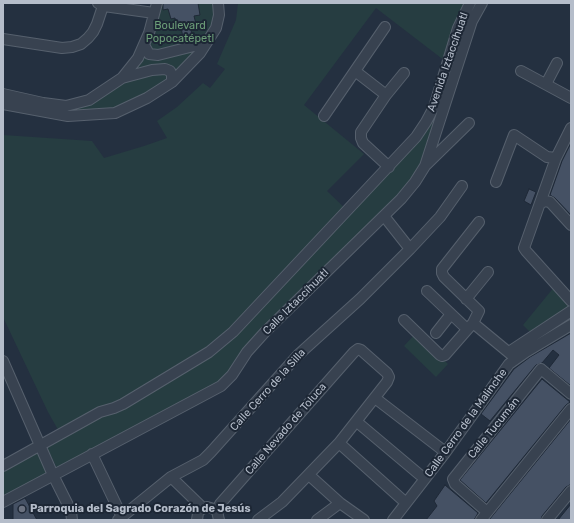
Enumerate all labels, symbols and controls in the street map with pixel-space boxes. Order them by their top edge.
street label: Avenida Iztaccíhuatl [425,11,471,113]
park label: Boulevard Popocatépetl [146,19,214,45]
street label: Calle Iztaccíhuatl [260,266,332,338]
street label: Calle Cerro de la Silla [228,346,308,434]
street label: Calle Cerro de la Malinche [422,366,510,480]
street label: Calle Nevado de Toluca [243,380,329,478]
street label: Calle Tucumán [465,395,523,461]
place label: Parroquia del Sagrado Corazón de Jesús [30,502,250,516]
marker: Parroquia del Sagrado Corazón de Jesús [17,504,27,514]

